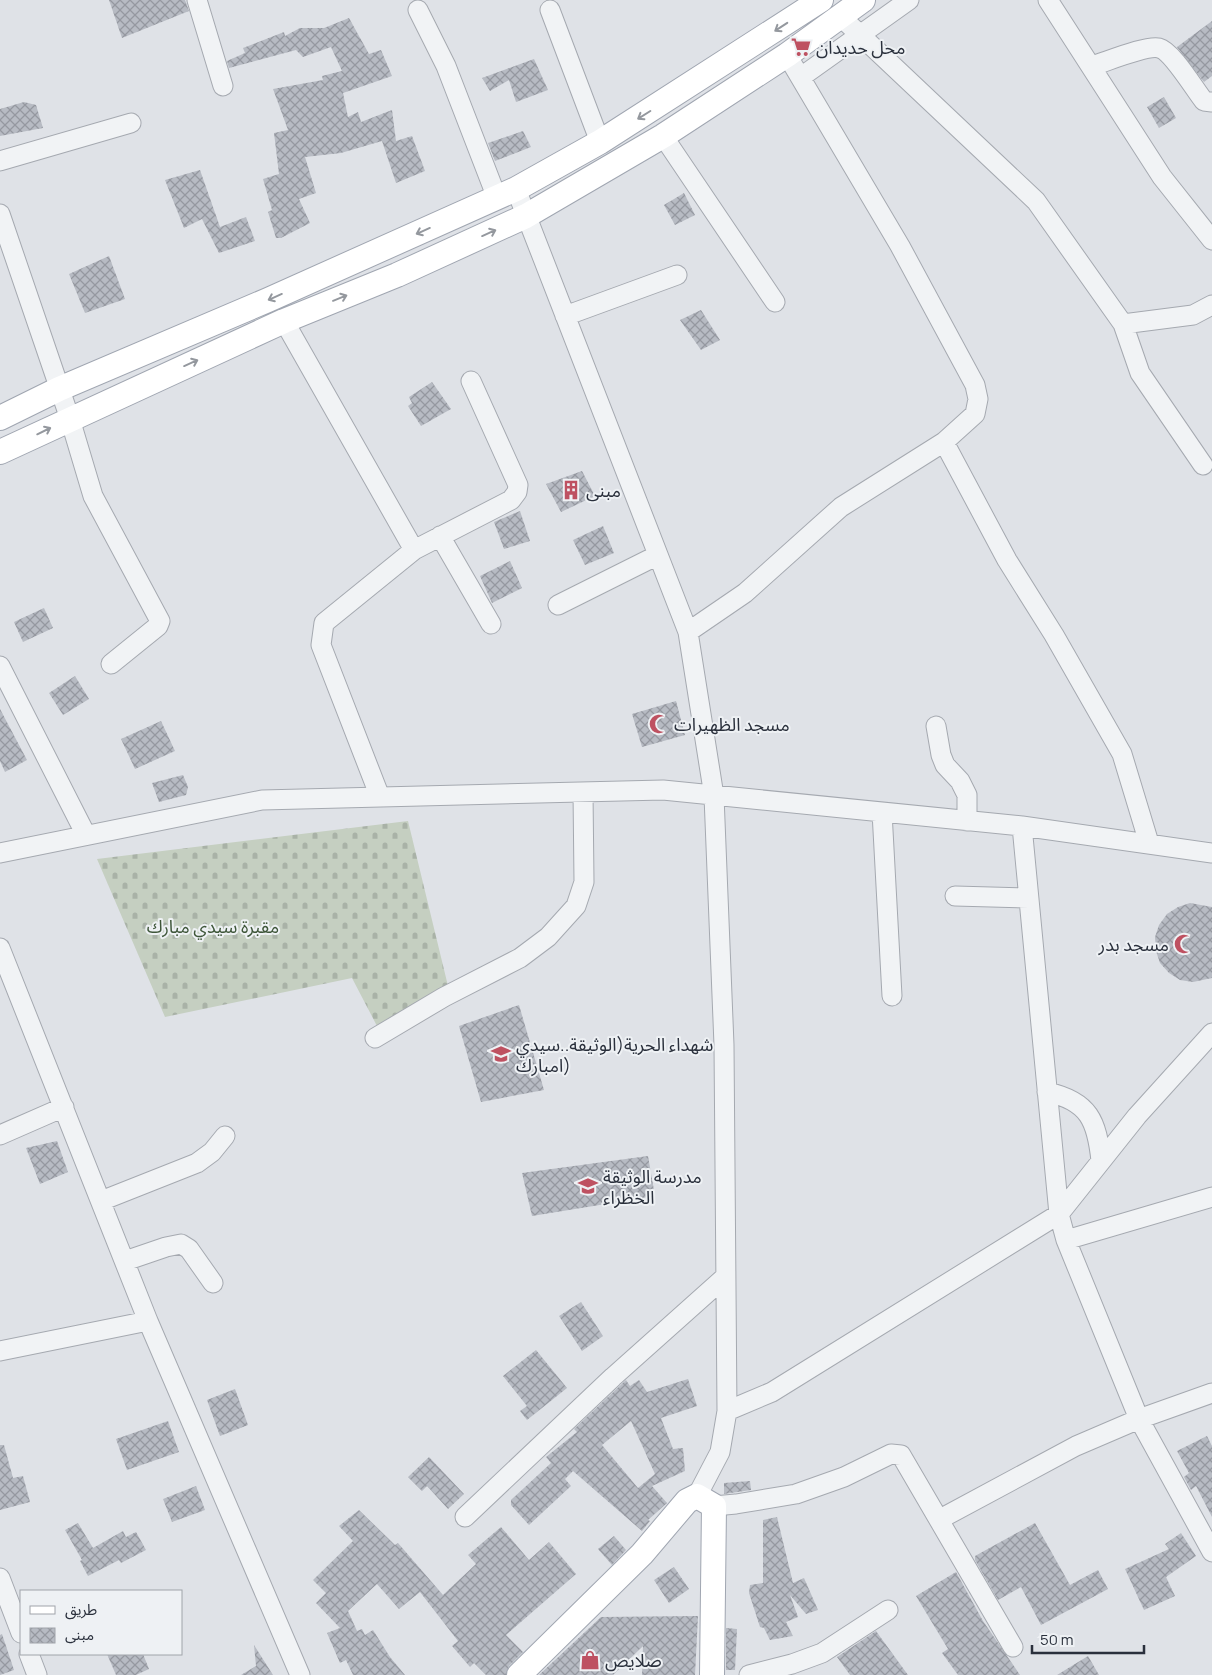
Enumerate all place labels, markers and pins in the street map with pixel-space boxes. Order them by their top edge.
place label: محل حديدان [816,35,905,59]
supermarket icon: محل حديدان [790,36,812,58]
place label: مبنى [586,478,621,502]
building icon: مبنى [560,479,582,501]
place label: مسجد الظهيرات [674,712,790,736]
mosque icon: مسجد الظهيرات [648,713,670,735]
place label: مسجد بدر [1098,932,1169,956]
mosque icon: مسجد بدر [1173,933,1195,955]
place label: شهداء الحرية(الوثيقة..سيدي امبارك) [516,1032,713,1077]
school or university icon: شهداء الحرية(الوثيقة..سيدي امبارك) [490,1043,512,1065]
place label: مدرسة الوثيقة الخظراء [603,1164,702,1209]
school or university icon: مدرسة الوثيقة الخظراء [577,1175,599,1197]
place label: صلايص [605,1648,662,1672]
shop icon: صلايص [579,1649,601,1671]

